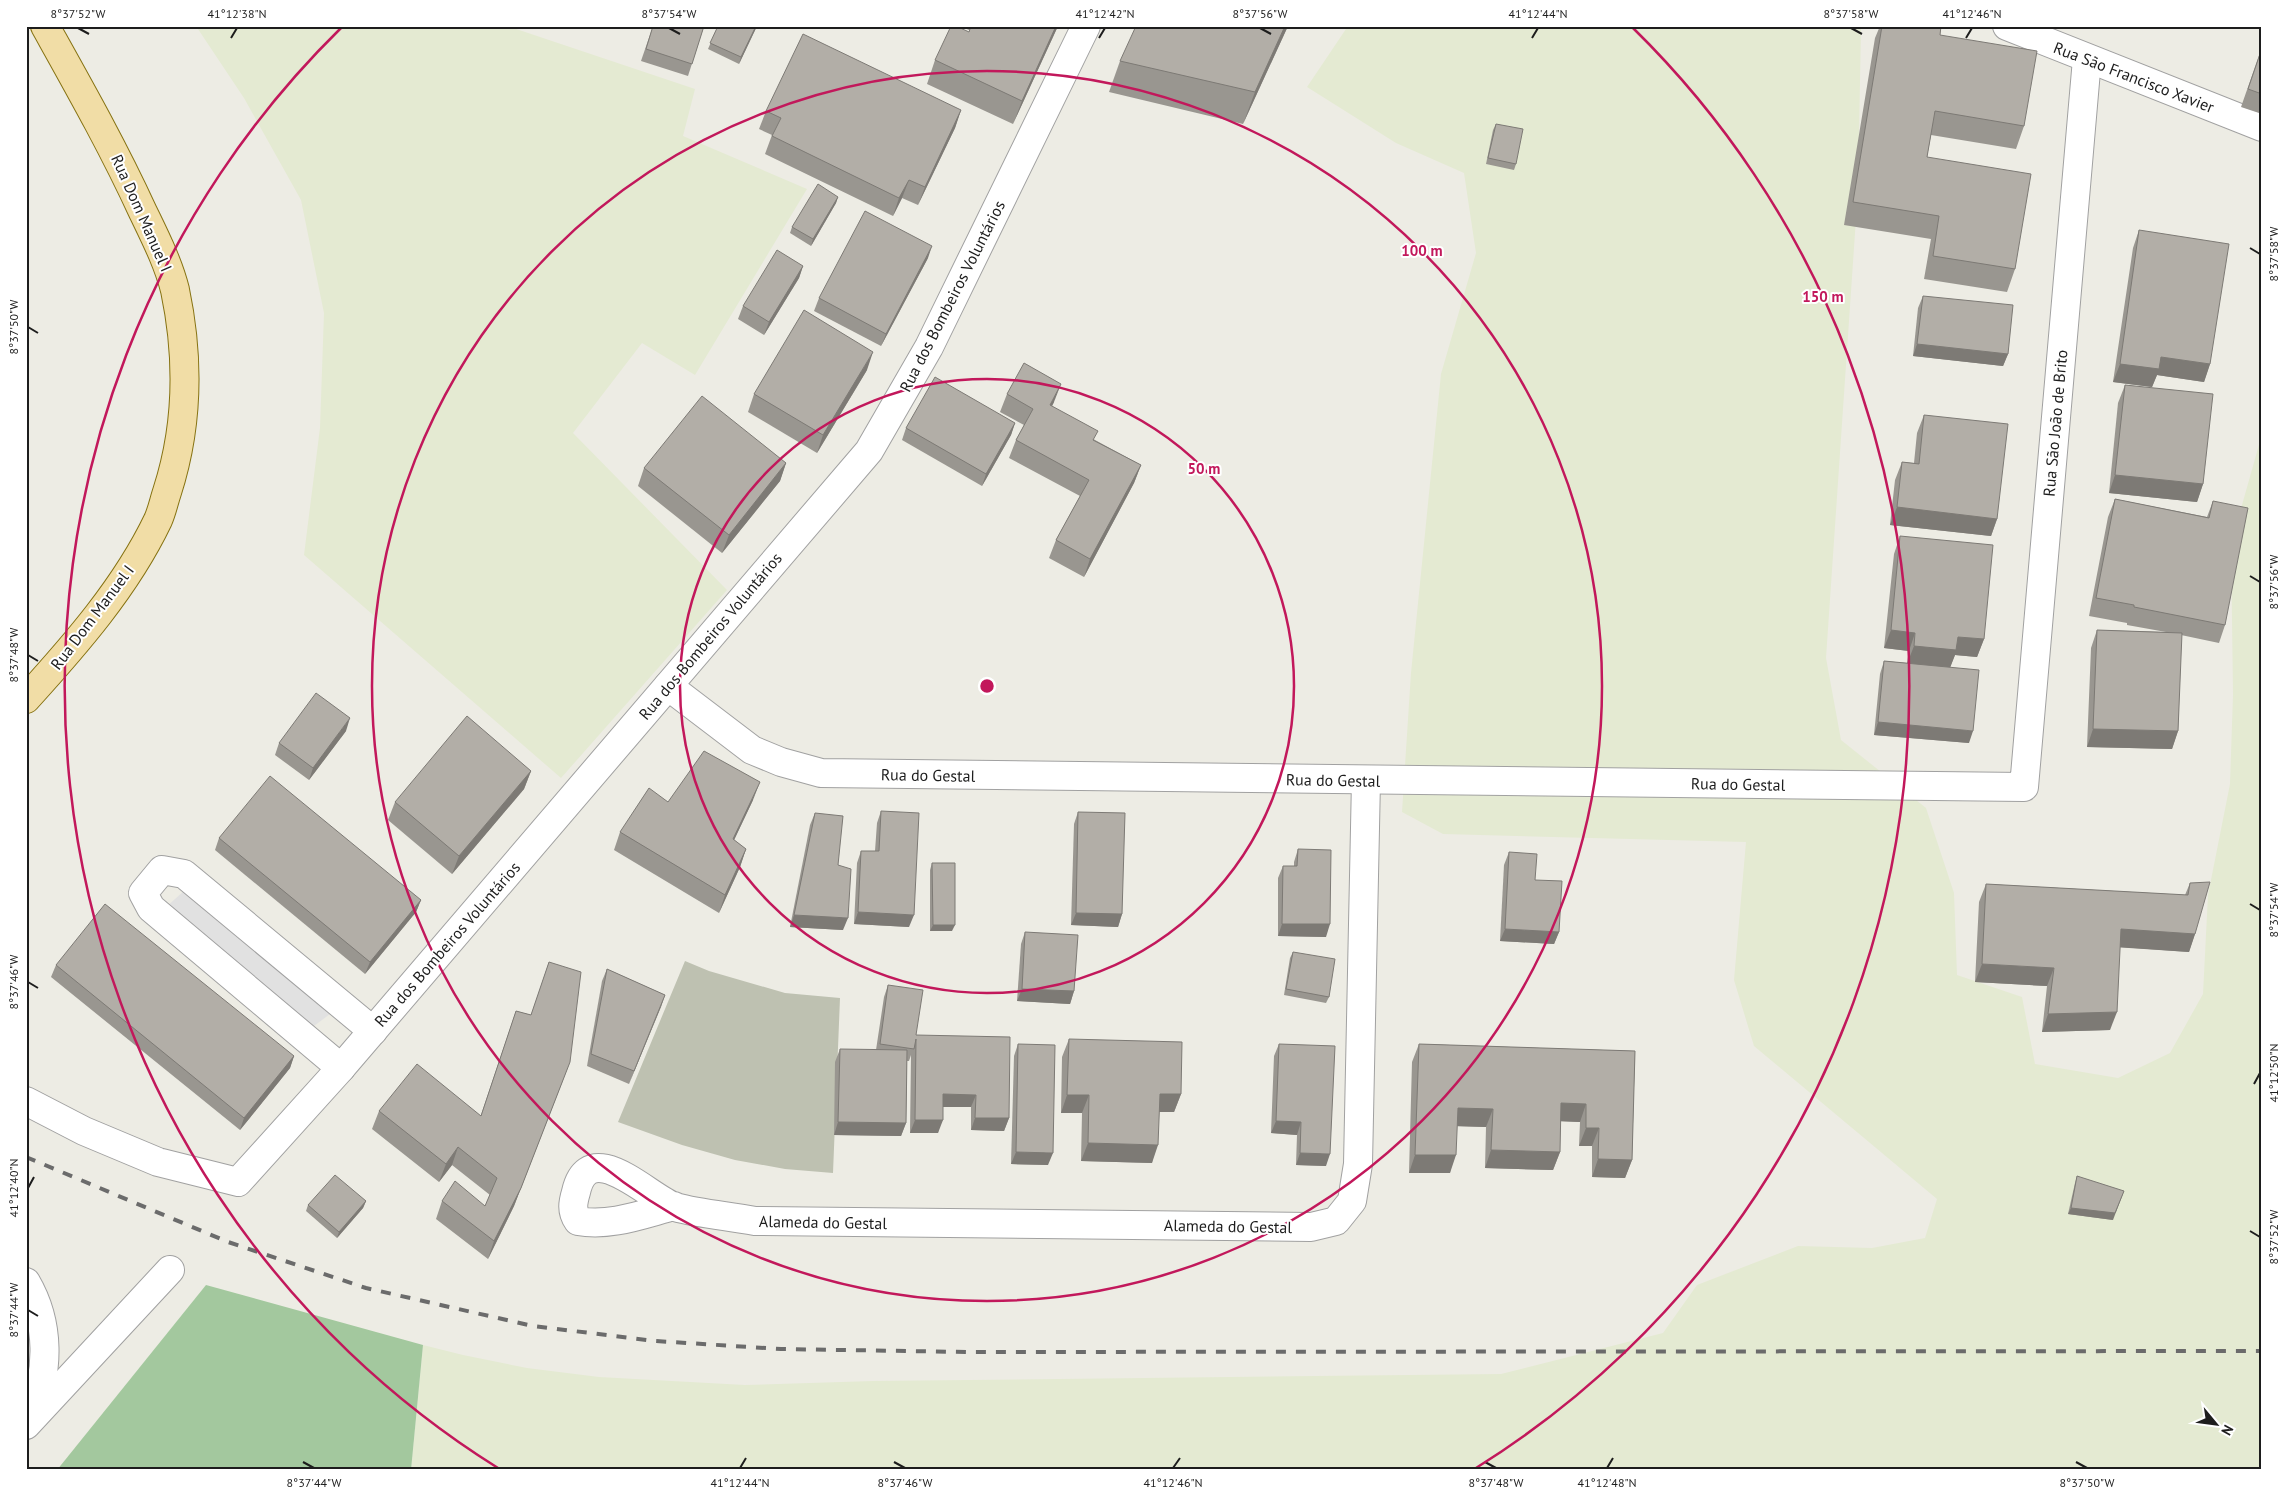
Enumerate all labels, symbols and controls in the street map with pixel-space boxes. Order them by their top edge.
text: 8°37'52"W [51,6,105,21]
text: 41°12'38"N [207,6,267,21]
text: 8°37'54"W [642,6,696,21]
text: 41°12'42"N [1075,6,1135,21]
text: 8°37'56"W [1233,6,1287,21]
text: 41°12'44"N [1508,6,1568,21]
text: 8°37'58"W [1824,6,1878,21]
text: 41°12'46"N [1942,6,2002,21]
street label: Rua São Francisco Xavier [2051,37,2218,117]
street label: Rua Dom Manuel I [107,151,177,275]
street label: Rua dos Bombeiros Voluntários [895,197,1009,395]
text: 8°37'58"W [2266,227,2281,281]
text: 100 m [1401,241,1443,260]
text: 150 m [1802,287,1844,306]
text: 8°37'50"W [6,300,21,354]
street label: Rua São João de Brito [2039,349,2071,497]
text: 50 m [1188,459,1220,478]
street label: Rua dos Bombeiros Voluntários [634,548,786,724]
text: 8°37'56"W [2266,555,2281,609]
street label: Rua Dom Manuel I [46,561,138,673]
text: 8°37'48"W [6,628,21,682]
centre of rings [978,677,996,695]
street label: Rua do Gestal [881,764,976,786]
street label: Rua do Gestal [1286,769,1381,791]
street label: Rua do Gestal [1691,773,1786,795]
street label: Rua dos Bombeiros Voluntários [370,857,524,1031]
text: 8°37'54"W [2266,883,2281,937]
text: 8°37'46"W [6,955,21,1009]
text: 41°12'50"N [2266,1043,2281,1103]
text: 41°12'40"N [6,1158,21,1218]
text: 8°37'52"W [2266,1210,2281,1264]
street label: Alameda do Gestal [759,1211,888,1233]
street label: Alameda do Gestal [1164,1215,1293,1237]
text: 8°37'44"W [6,1283,21,1337]
north arrow [2190,1398,2240,1448]
text: N [2217,1422,2237,1439]
text: 8°37'44"W [287,1475,341,1490]
text: 41°12'44"N [710,1475,770,1490]
text: 8°37'46"W [878,1475,932,1490]
text: 41°12'46"N [1143,1475,1203,1490]
text: 8°37'48"W [1469,1475,1523,1490]
text: 41°12'48"N [1577,1475,1637,1490]
text: 8°37'50"W [2060,1475,2114,1490]

